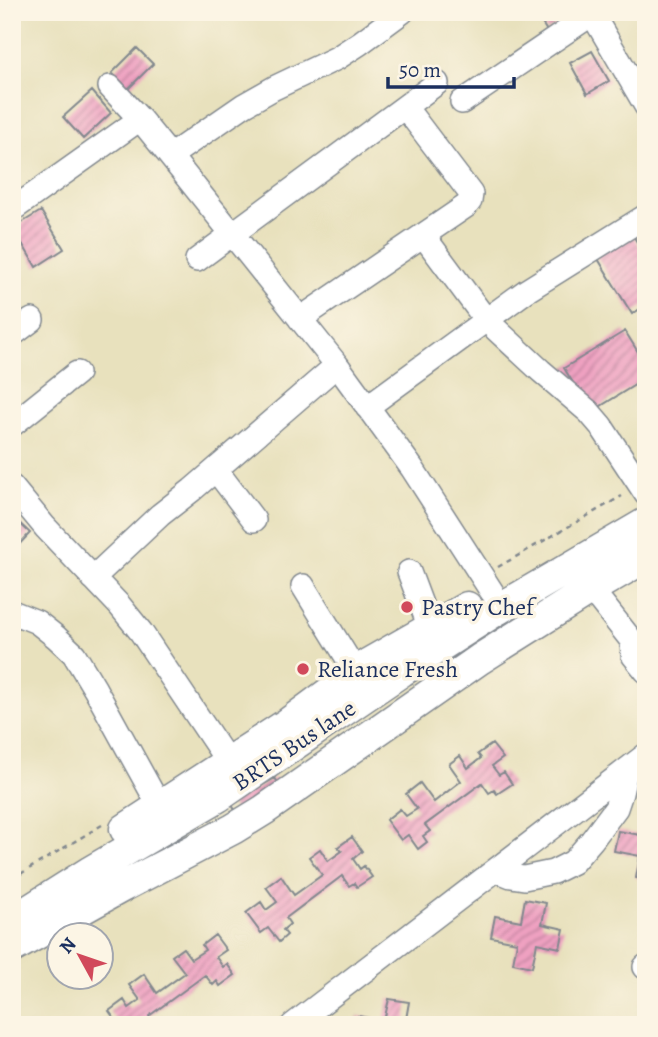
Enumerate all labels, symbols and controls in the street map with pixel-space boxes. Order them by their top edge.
scale bar [388,46,514,90]
text: 50 m [399,56,441,84]
place label: Pastry Chef [421,591,537,623]
marker: Pastry Chef [399,599,415,615]
place label: Reliance Fresh [317,653,458,685]
marker: Reliance Fresh [295,661,311,677]
street label: BRTS Bus lane [226,692,362,798]
north arrow [46,922,116,992]
text: N [53,932,82,959]

